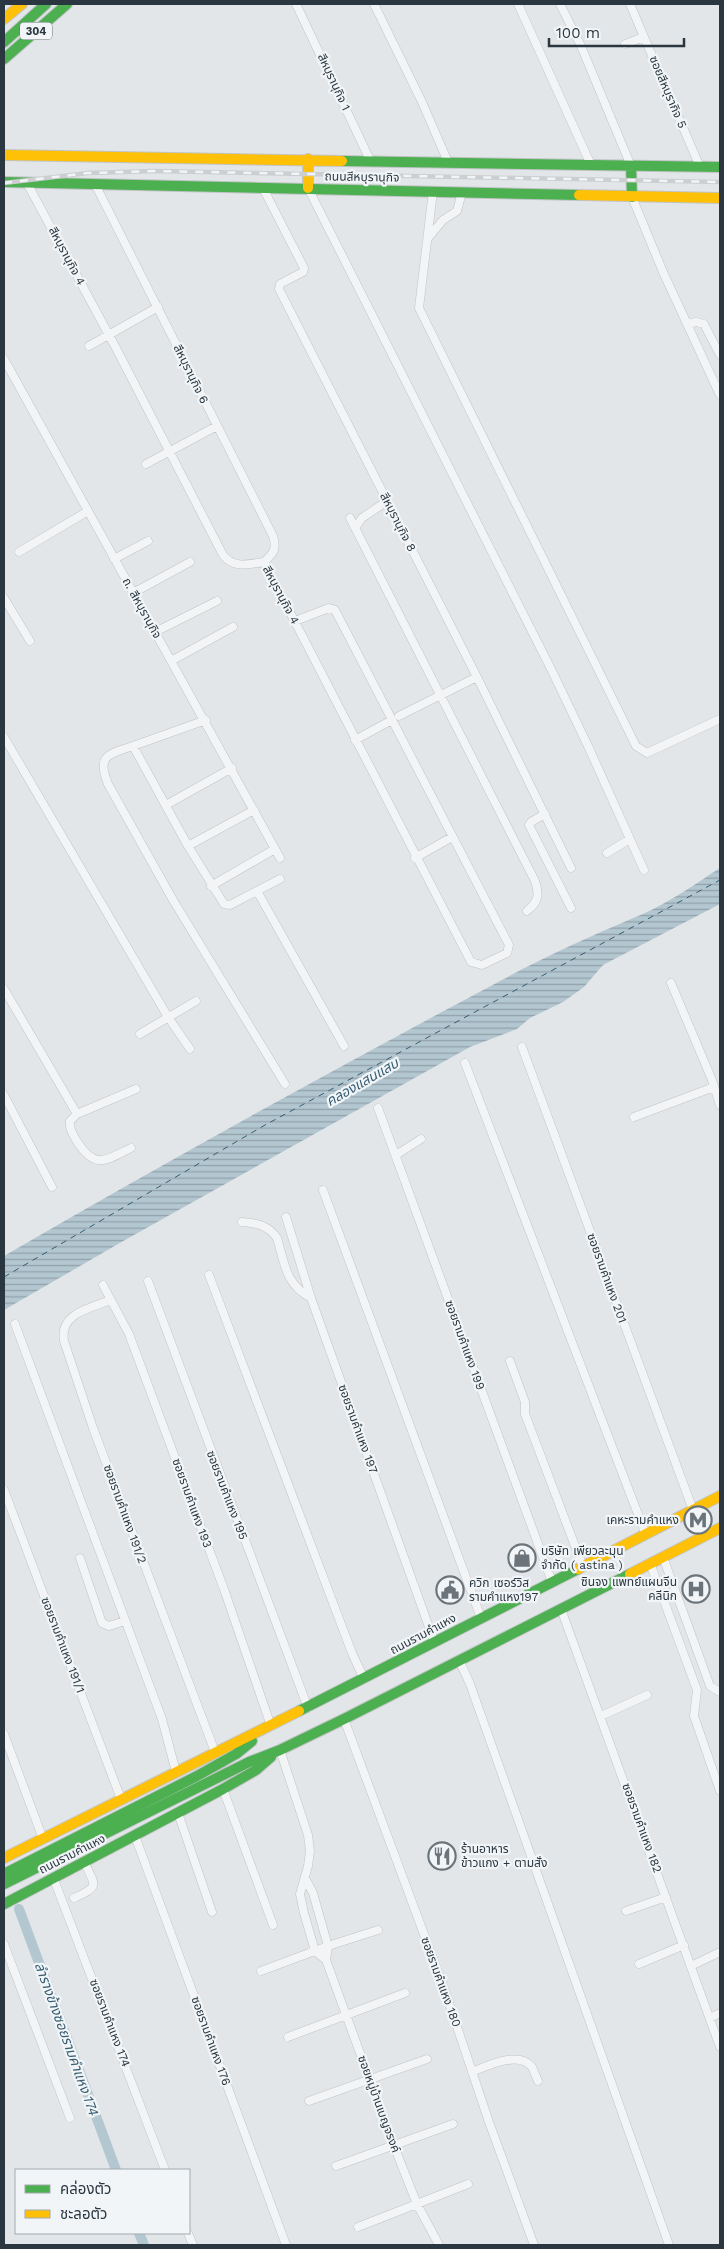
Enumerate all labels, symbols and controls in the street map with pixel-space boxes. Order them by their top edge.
scale bar [549,15,684,47]
road number: 304 [20,22,52,40]
text: 100 m [556,24,600,42]
street label: สีหบุรานุกิจ 1 [315,51,353,113]
street label: ซอยสีหบุรากิจ 5 [646,54,690,130]
street label: ถนนสีหบุรานุกิจ [325,169,399,185]
street label: สีหบุรานุกิจ 4 [46,224,88,288]
street label: สีหบุรานุกิจ 6 [171,342,211,406]
street label: สีหบุรานุกิจ 8 [377,490,419,554]
street label: สีหบุรานุกิจ 4 [260,563,302,627]
street label: ถ. สีหบุรานุกิจ [120,575,164,641]
water label: คลองแสนแสบ [323,1054,402,1109]
street label: ซอยรามคำแหง 201 [584,1231,630,1325]
street label: ซอยรามคำแหง 199 [442,1298,488,1392]
street label: ซอยรามคำแหง 197 [335,1383,381,1476]
street label: ซอยรามคำแหง 195 [204,1448,250,1542]
street label: ซอยรามคำแหง 193 [169,1456,215,1550]
street label: ซอยรามคำแหง 191/2 [101,1463,149,1565]
metro station icon: เคหะรามคำแหง [683,1505,713,1535]
place label: เคหะรามคำแหง [606,1513,679,1527]
shop icon: บริษัท เพียวละมุน จำกัด ( astina ) [507,1543,537,1573]
place label: บริษัท เพียวละมุน จำกัด ( astina ) [541,1544,624,1572]
hospital icon: ซินจง แพทย์แผนจีน คลีนิก [681,1574,711,1604]
public building icon: ควิก เซอร์วิส รามคำแหง197 [435,1575,465,1605]
place label: ซินจง แพทย์แผนจีน คลีนิก [581,1575,677,1603]
place label: ควิก เซอร์วิส รามคำแหง197 [469,1576,538,1604]
street label: ซอยรามคำแหง 191/1 [38,1595,88,1695]
street label: ถนนรามคำแหง [388,1611,458,1657]
street label: ซอยรามคำแหง 182 [619,1781,665,1875]
street label: ถนนรามคำแหง [36,1831,108,1877]
restaurant icon: ร้านอาหาร ข้าวแกง + ตามสั่ง [427,1841,457,1871]
place label: ร้านอาหาร ข้าวแกง + ตามสั่ง [461,1842,547,1870]
street label: ซอยรามคำแหง 180 [418,1935,464,2029]
water label: ลำรางข้างซอยรามคำแหง 174 [32,1960,102,2118]
street label: ซอยรามคำแหง 174 [87,1977,133,2069]
street label: ซอยรามคำแหง 176 [188,1995,234,2087]
street label: ซอยหมู่บ้านเบญจรงค์ [355,2054,403,2154]
legend [15,2169,190,2234]
text: คล่องตัว [60,2180,111,2198]
text: ชะลอตัว [60,2205,107,2223]

